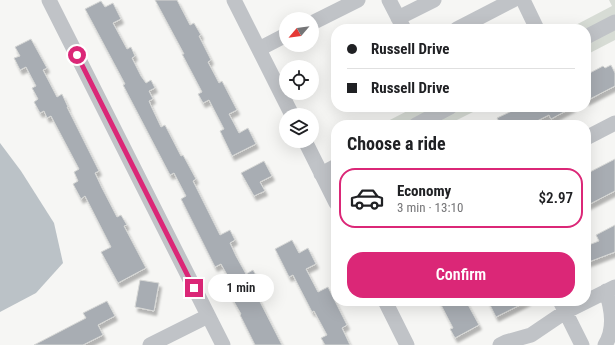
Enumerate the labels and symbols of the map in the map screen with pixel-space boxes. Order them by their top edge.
north arrow [279,12,319,52]
route start [68,46,86,64]
callout: 1 min [208,274,274,302]
route end [185,279,203,297]

